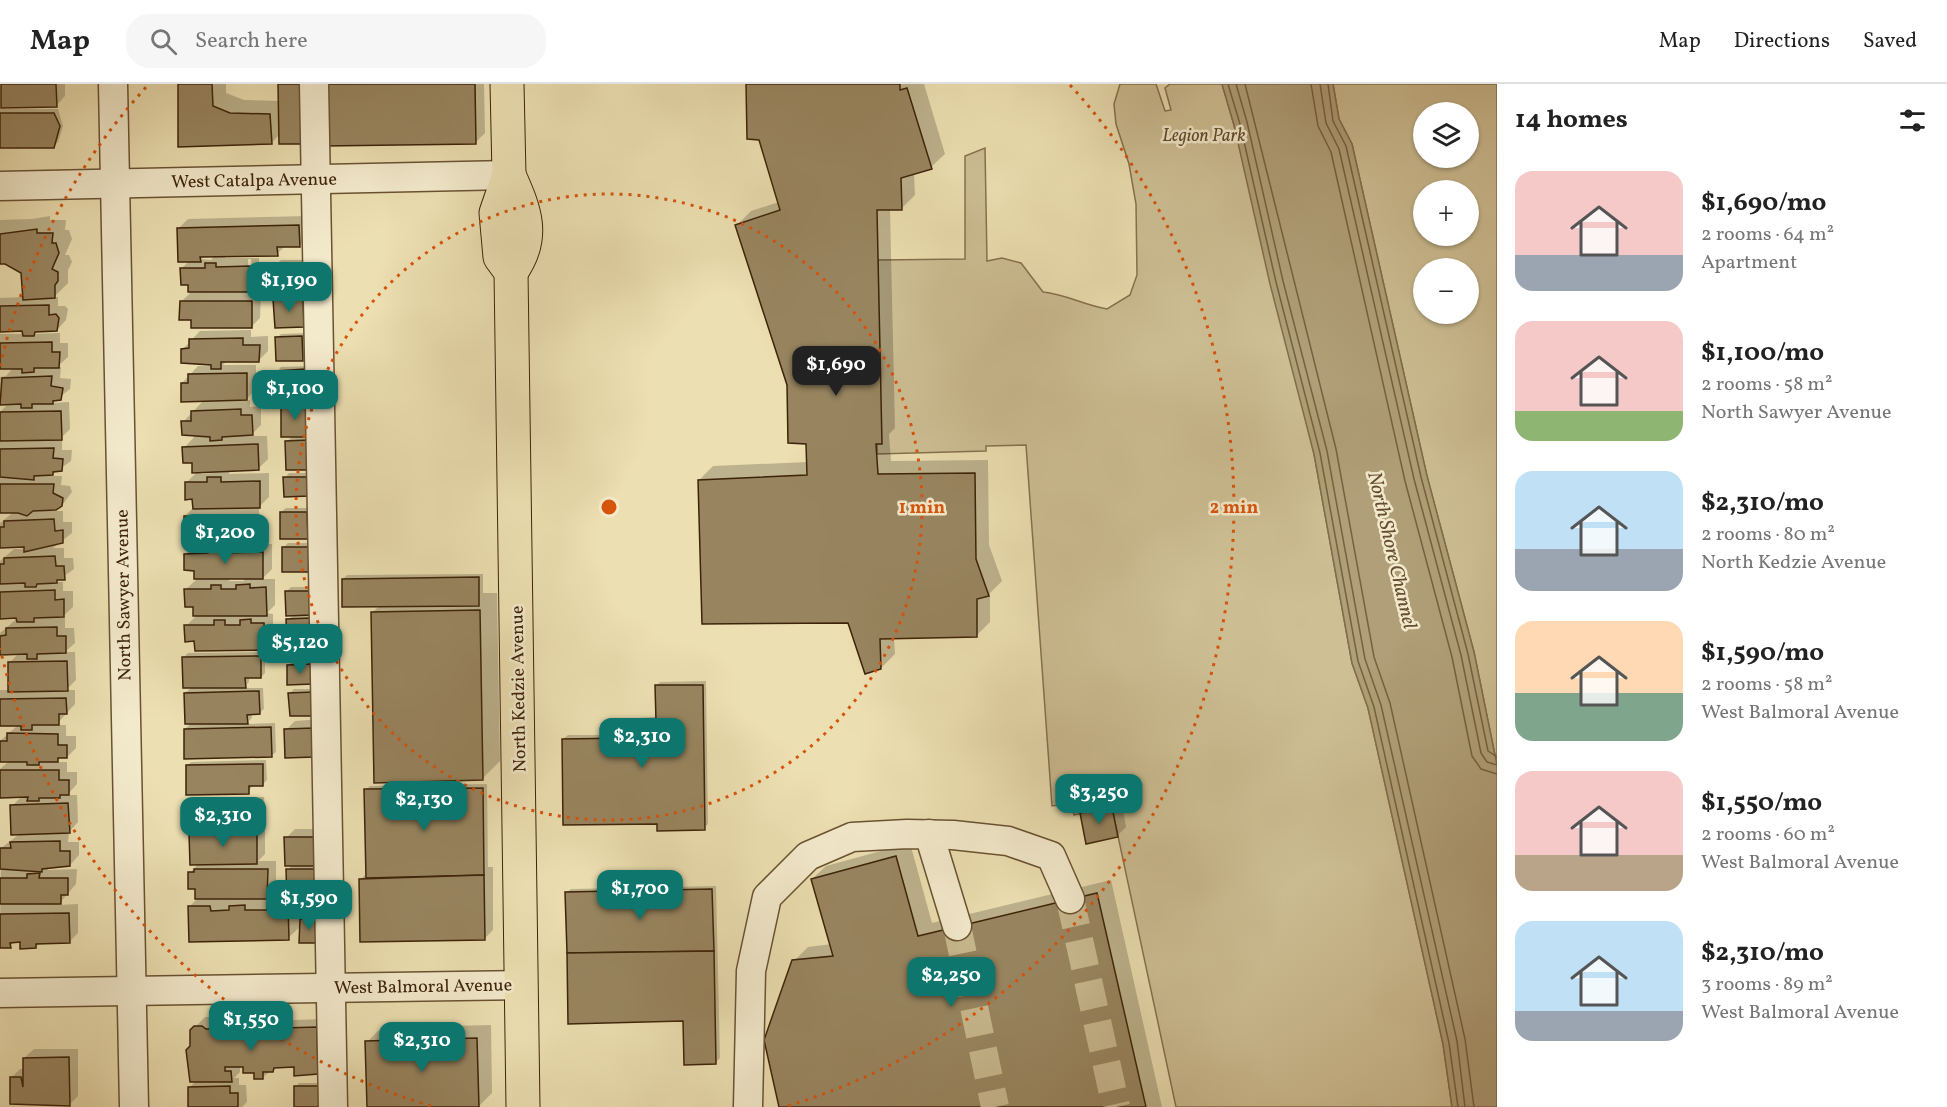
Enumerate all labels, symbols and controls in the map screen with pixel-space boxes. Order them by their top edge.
search box [126,14,546,68]
text: Map [30,22,90,61]
icon: search [147,25,180,58]
text: Search here [195,26,308,57]
text: Map [1659,27,1701,56]
text: Directions [1734,27,1830,56]
text: Saved [1863,27,1917,56]
map controls [1413,102,1479,324]
button: layers [1413,102,1479,168]
text: 14 homes [1515,102,1628,138]
icon: filters [1896,104,1929,137]
park label: Legion Park [1162,124,1246,149]
street label: West Catalpa Avenue [171,168,337,195]
button: + [1413,180,1479,246]
text: $1,690/mo [1701,185,1826,221]
icon: home [1563,195,1635,267]
text: 2 rooms · 64 m² [1701,221,1834,249]
text: Apartment [1701,249,1797,277]
button: − [1413,258,1479,324]
pin: $1,190 [240,262,338,313]
text: $1,190 [261,267,317,295]
text: $1,100/mo [1701,335,1824,371]
icon: home [1563,345,1635,417]
pin: $1,690 [787,346,885,397]
text: $1,690 [806,351,866,379]
pin: $1,100 [246,370,344,421]
text: 2 rooms · 58 m² [1701,371,1832,399]
text: $1,100 [266,375,324,403]
text: North Sawyer Avenue [1701,399,1892,427]
water label: North Shore Channel [1359,469,1423,632]
text: $2,310/mo [1701,485,1824,521]
icon: home [1563,495,1635,567]
text: 1 min [899,496,945,521]
text: 2 min [1210,496,1258,521]
centre of rings [599,497,619,517]
street label: North Sawyer Avenue [111,509,138,681]
pin: $1,200 [176,514,274,565]
text: $1,200 [195,519,255,547]
text: 2 rooms · 80 m² [1701,521,1835,549]
text: North Kedzie Avenue [1701,549,1886,577]
street label: North Kedzie Avenue [506,605,533,773]
pin: $5,120 [251,624,349,675]
text: $5,120 [271,629,329,657]
text: $1,590/mo [1701,635,1824,671]
icon: home [1563,645,1635,717]
text: 2 rooms · 58 m² [1701,671,1832,699]
text: West Balmoral Avenue [1701,699,1899,727]
pin: $2,310 [593,718,691,769]
text: $2,310 [613,723,671,751]
pin: $3,250 [1050,774,1148,825]
text: $3,250 [1069,779,1129,807]
pin: $2,130 [375,781,473,832]
text: $1,550/mo [1701,785,1822,821]
text: $2,130 [395,786,453,814]
icon: home [1563,795,1635,867]
pin: $2,310 [174,797,272,848]
text: $2,310 [194,802,252,830]
text: 2 rooms · 60 m² [1701,821,1835,849]
text: West Balmoral Avenue [1701,849,1899,877]
pin: $1,700 [591,870,689,921]
text: $1,700 [611,875,669,903]
pin: $1,590 [260,880,358,931]
text: $1,590 [280,885,338,913]
text: $2,310/mo [1701,935,1824,971]
icon: home [1563,945,1635,1017]
pin: $2,250 [902,957,1000,1008]
text: $2,250 [921,962,981,990]
text: 3 rooms · 89 m² [1701,971,1833,999]
street label: West Balmoral Avenue [334,973,512,1002]
text: West Balmoral Avenue [1701,999,1899,1027]
pin: $1,550 [202,1001,300,1052]
text: $1,550 [223,1006,279,1034]
pin: $2,310 [373,1022,471,1073]
text: $2,310 [393,1027,451,1055]

